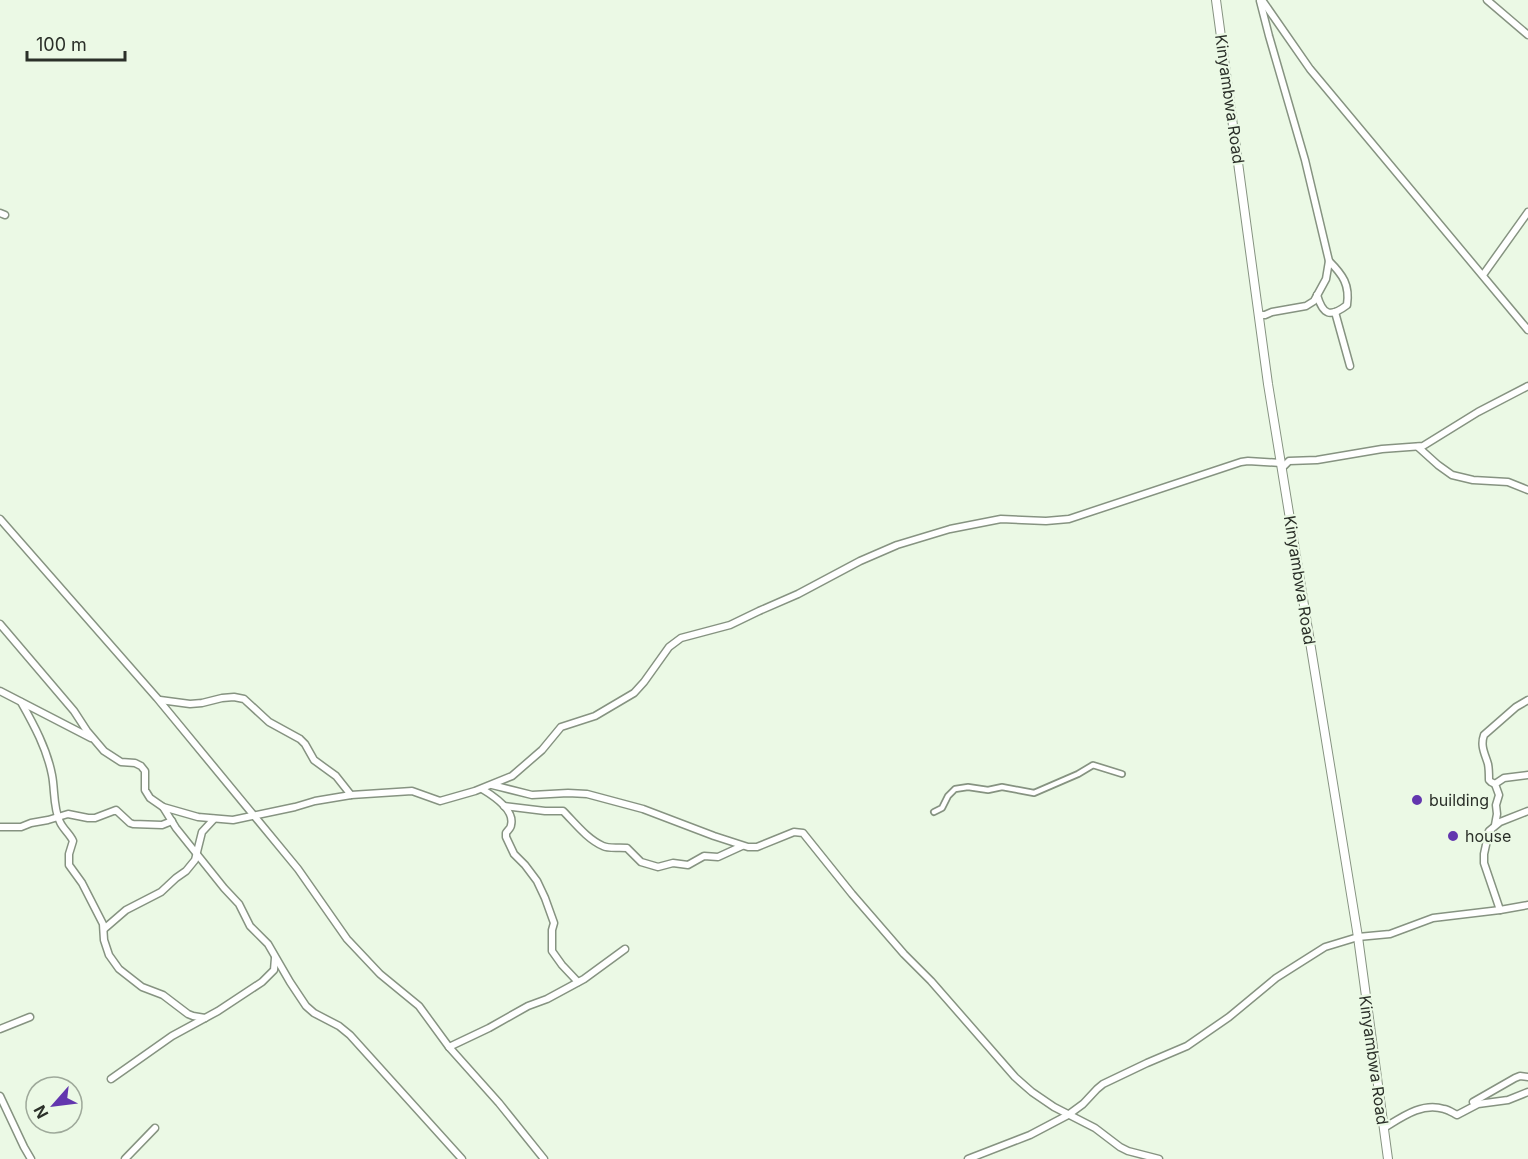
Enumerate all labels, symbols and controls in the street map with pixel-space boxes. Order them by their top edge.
scale bar [27,24,124,62]
street label: Kinyambwa Road [1211,33,1249,165]
text: 100 m [36,34,87,55]
street label: Kinyambwa Road [1280,514,1320,646]
place label: building [1429,790,1489,810]
marker: building [1410,793,1424,807]
place label: house [1465,826,1511,846]
marker: house [1446,829,1460,843]
street label: Kinyambwa Road [1355,994,1393,1126]
north arrow [24,1075,84,1135]
text: N [29,1102,52,1122]

